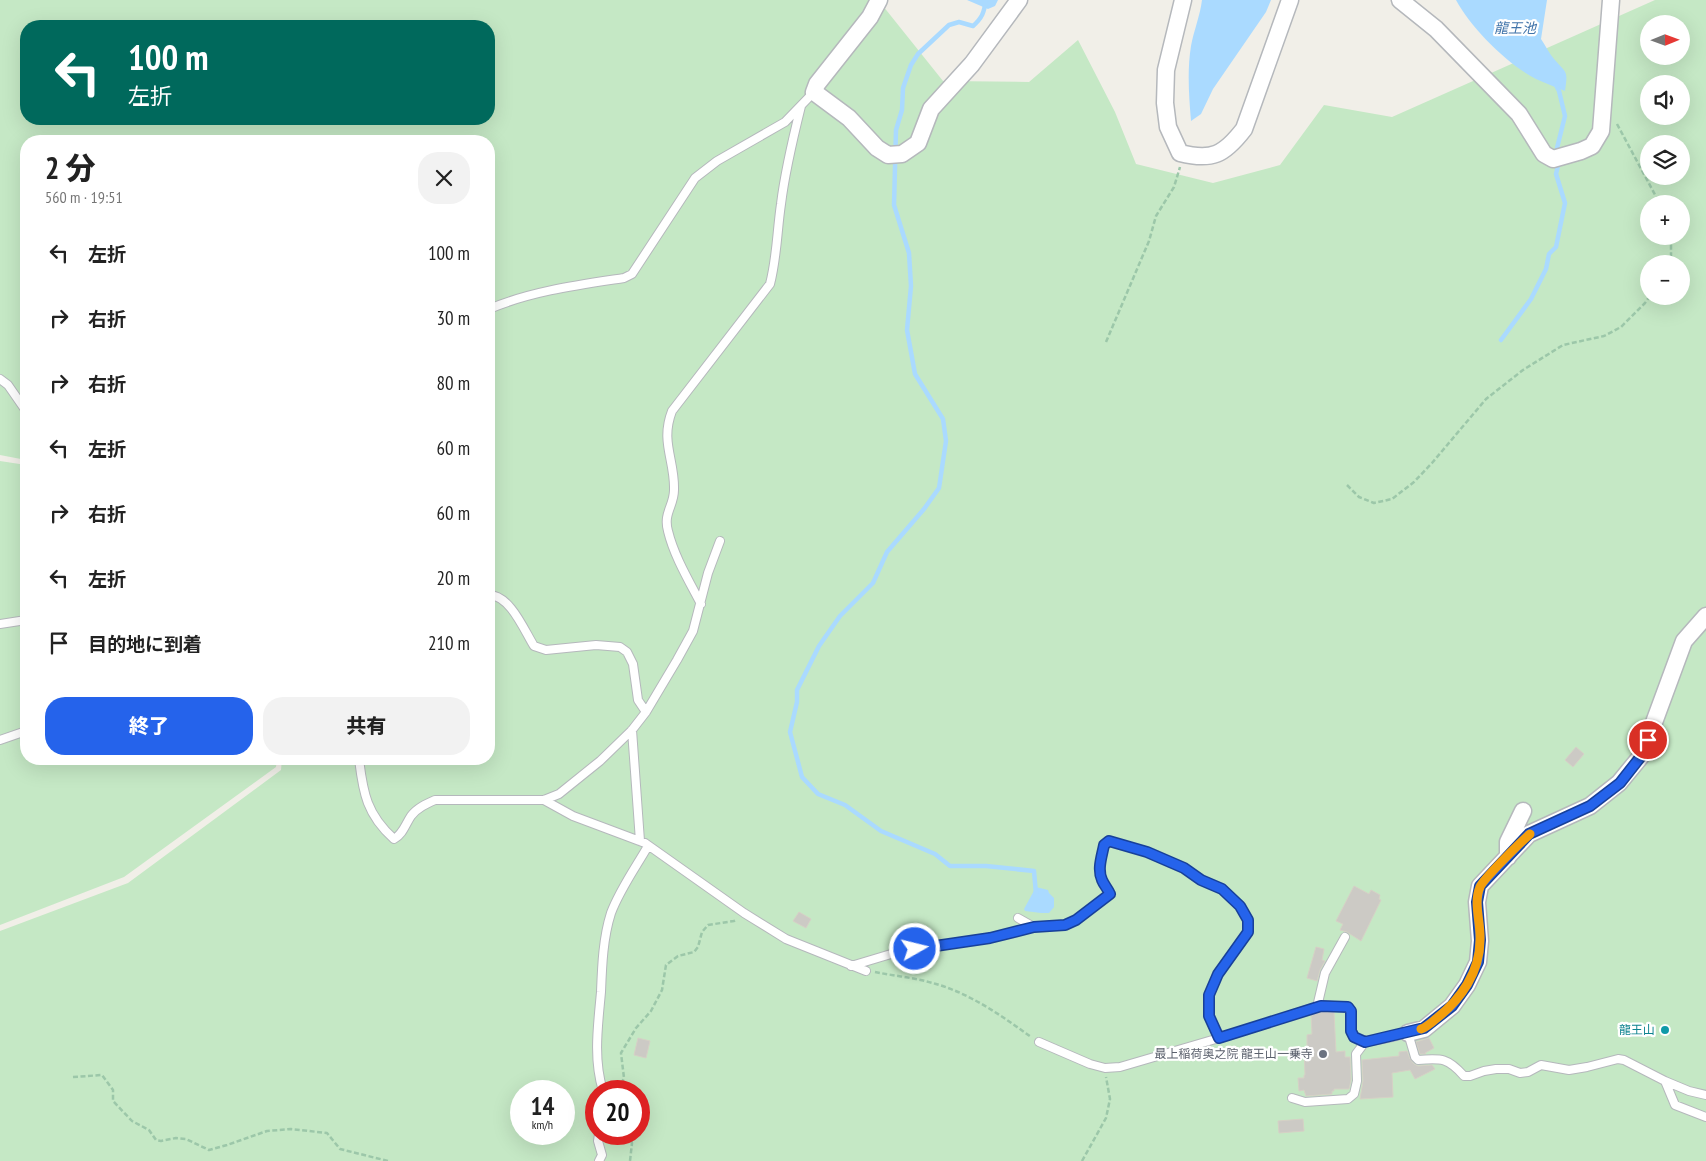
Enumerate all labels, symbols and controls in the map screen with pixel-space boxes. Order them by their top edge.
north arrow [1640,15,1690,65]
map controls [1640,15,1690,305]
water label: 龍王池 [1494,19,1538,37]
text: 100 m [128,34,209,80]
icon: left [45,40,110,105]
button: sound [1640,75,1690,125]
text: 左折 [128,82,172,110]
button: layers [1640,135,1690,185]
text: 2 分 [45,148,96,187]
button: close [418,152,470,204]
text: 560 m · 19:51 [45,187,123,207]
button: + [1640,195,1690,245]
icon: left [45,239,73,267]
text: 100 m [428,241,470,265]
text: 左折 [88,242,126,266]
button: − [1640,255,1690,305]
icon: right [45,304,73,332]
text: 30 m [437,306,470,330]
text: 右折 [88,307,126,331]
icon: right [45,369,73,397]
text: 80 m [437,371,470,395]
text: 右折 [88,372,126,396]
icon: left [45,434,73,462]
text: 60 m [437,436,470,460]
text: 左折 [88,437,126,461]
icon: right [45,499,73,527]
text: 60 m [437,501,470,525]
text: 右折 [88,502,126,526]
icon: left [45,564,73,592]
text: 20 m [437,566,470,590]
text: 左折 [88,567,126,591]
icon: arrive [45,629,73,657]
text: 210 m [428,631,470,655]
text: 目的地に到着 [88,632,202,656]
button: 終了 [45,697,253,755]
button: 共有 [263,697,470,755]
pin [1627,719,1669,761]
icon: arrive [1634,726,1662,754]
position arrow [888,922,940,974]
place label: 龍王山 [1619,1022,1655,1037]
marker: 龍王山 [1659,1024,1671,1036]
place label: 最上稲荷奥之院 龍王山一乗寺 [1154,1046,1313,1061]
marker: 最上稲荷奥之院 龍王山一乗寺 [1317,1048,1329,1060]
speed limit sign: 20 [585,1080,650,1145]
text: 14 [531,1090,554,1122]
text: km/h [532,1117,553,1132]

